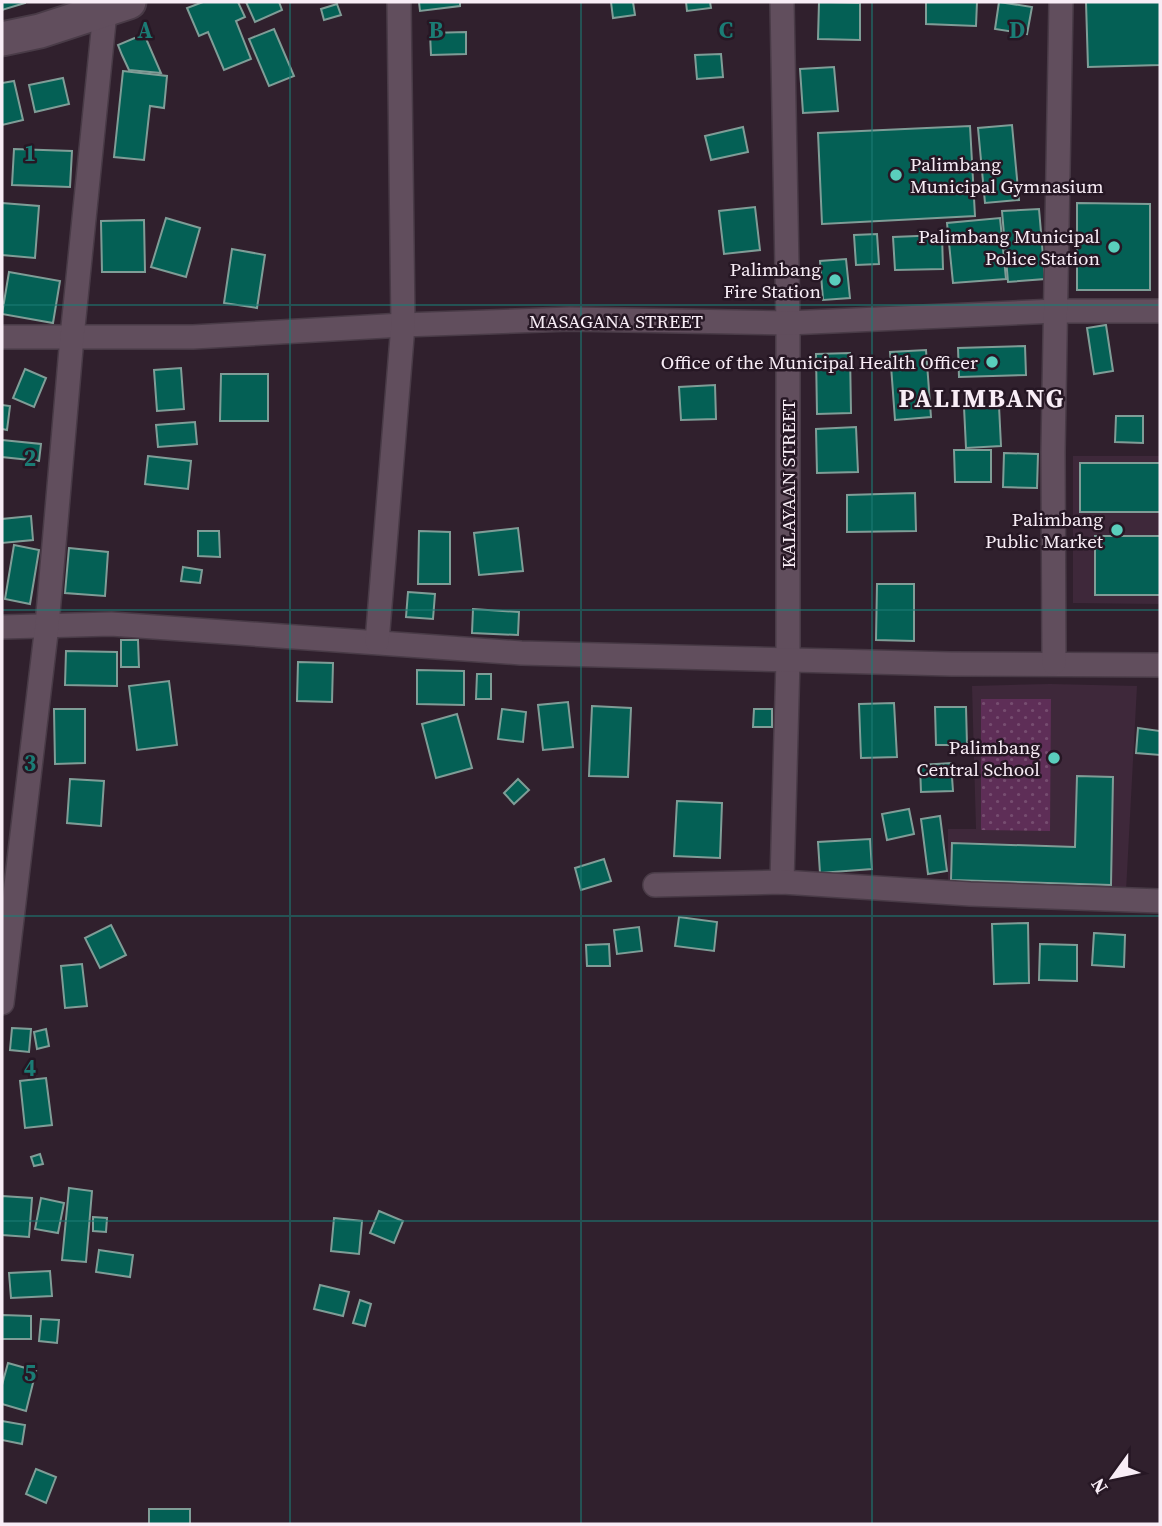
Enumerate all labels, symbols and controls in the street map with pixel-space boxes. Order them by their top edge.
text: A [137,14,153,46]
text: B [429,14,444,46]
text: C [719,14,733,46]
text: D [1009,14,1025,46]
text: 1 [24,137,36,169]
place label: Palimbang Municipal Gymnasium [910,151,1104,199]
marker: Palimbang Municipal Gymnasium [888,167,904,183]
place label: Palimbang Municipal Police Station [918,223,1100,271]
marker: Palimbang Municipal Police Station [1106,239,1122,255]
place label: Palimbang Fire Station [723,256,821,304]
marker: Palimbang Fire Station [827,272,843,288]
street label: MASAGANA STREET [529,308,704,334]
place label: Office of the Municipal Health Officer [661,349,978,375]
marker: Office of the Municipal Health Officer [984,354,1000,370]
district label: PALIMBANG [899,380,1065,416]
street label: KALAYAAN STREET [775,399,801,569]
text: 2 [24,442,36,474]
place label: Palimbang Public Market [985,506,1104,554]
marker: Palimbang Public Market [1109,522,1125,538]
place label: Palimbang Central School [917,734,1040,782]
text: 3 [24,747,36,779]
marker: Palimbang Central School [1046,750,1062,766]
text: 4 [24,1052,36,1084]
text: 5 [24,1357,36,1389]
north arrow [1078,1442,1148,1512]
text: N [1084,1473,1113,1499]

